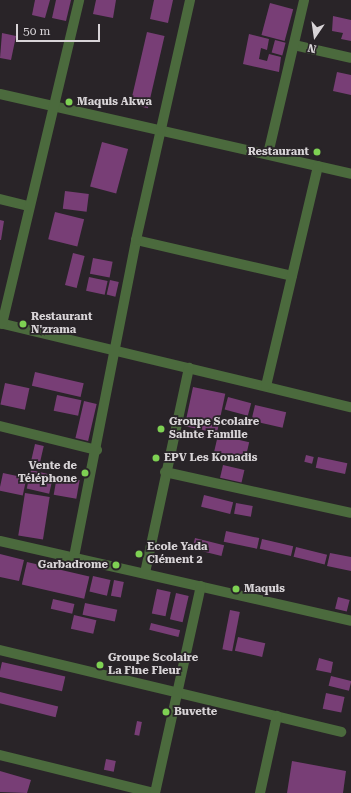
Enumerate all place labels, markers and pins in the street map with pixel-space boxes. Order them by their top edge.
place label: Maquis Akwa [77,95,152,109]
marker: Maquis Akwa [64,97,74,107]
place label: Restaurant [248,145,309,159]
marker: Restaurant [312,147,322,157]
place label: Restaurant N'zrama [31,311,92,337]
marker: Restaurant N'zrama [18,319,28,329]
place label: Groupe Scolaire Sainte Famille [169,416,259,442]
marker: Groupe Scolaire Sainte Famille [156,424,166,434]
place label: EPV Les Konadis [164,451,257,465]
marker: EPV Les Konadis [151,453,161,463]
place label: Vente de Téléphone [18,460,77,486]
marker: Vente de Téléphone [80,468,90,478]
place label: Ecole Yada Clément 2 [147,541,207,567]
marker: Ecole Yada Clément 2 [134,549,144,559]
place label: Garbadrome [38,558,108,572]
marker: Garbadrome [111,560,121,570]
place label: Maquis [244,582,285,596]
marker: Maquis [231,584,241,594]
place label: Groupe Scolaire La Fine Fleur [108,652,198,678]
marker: Groupe Scolaire La Fine Fleur [95,660,105,670]
place label: Buvette [174,705,217,719]
marker: Buvette [161,707,171,717]

